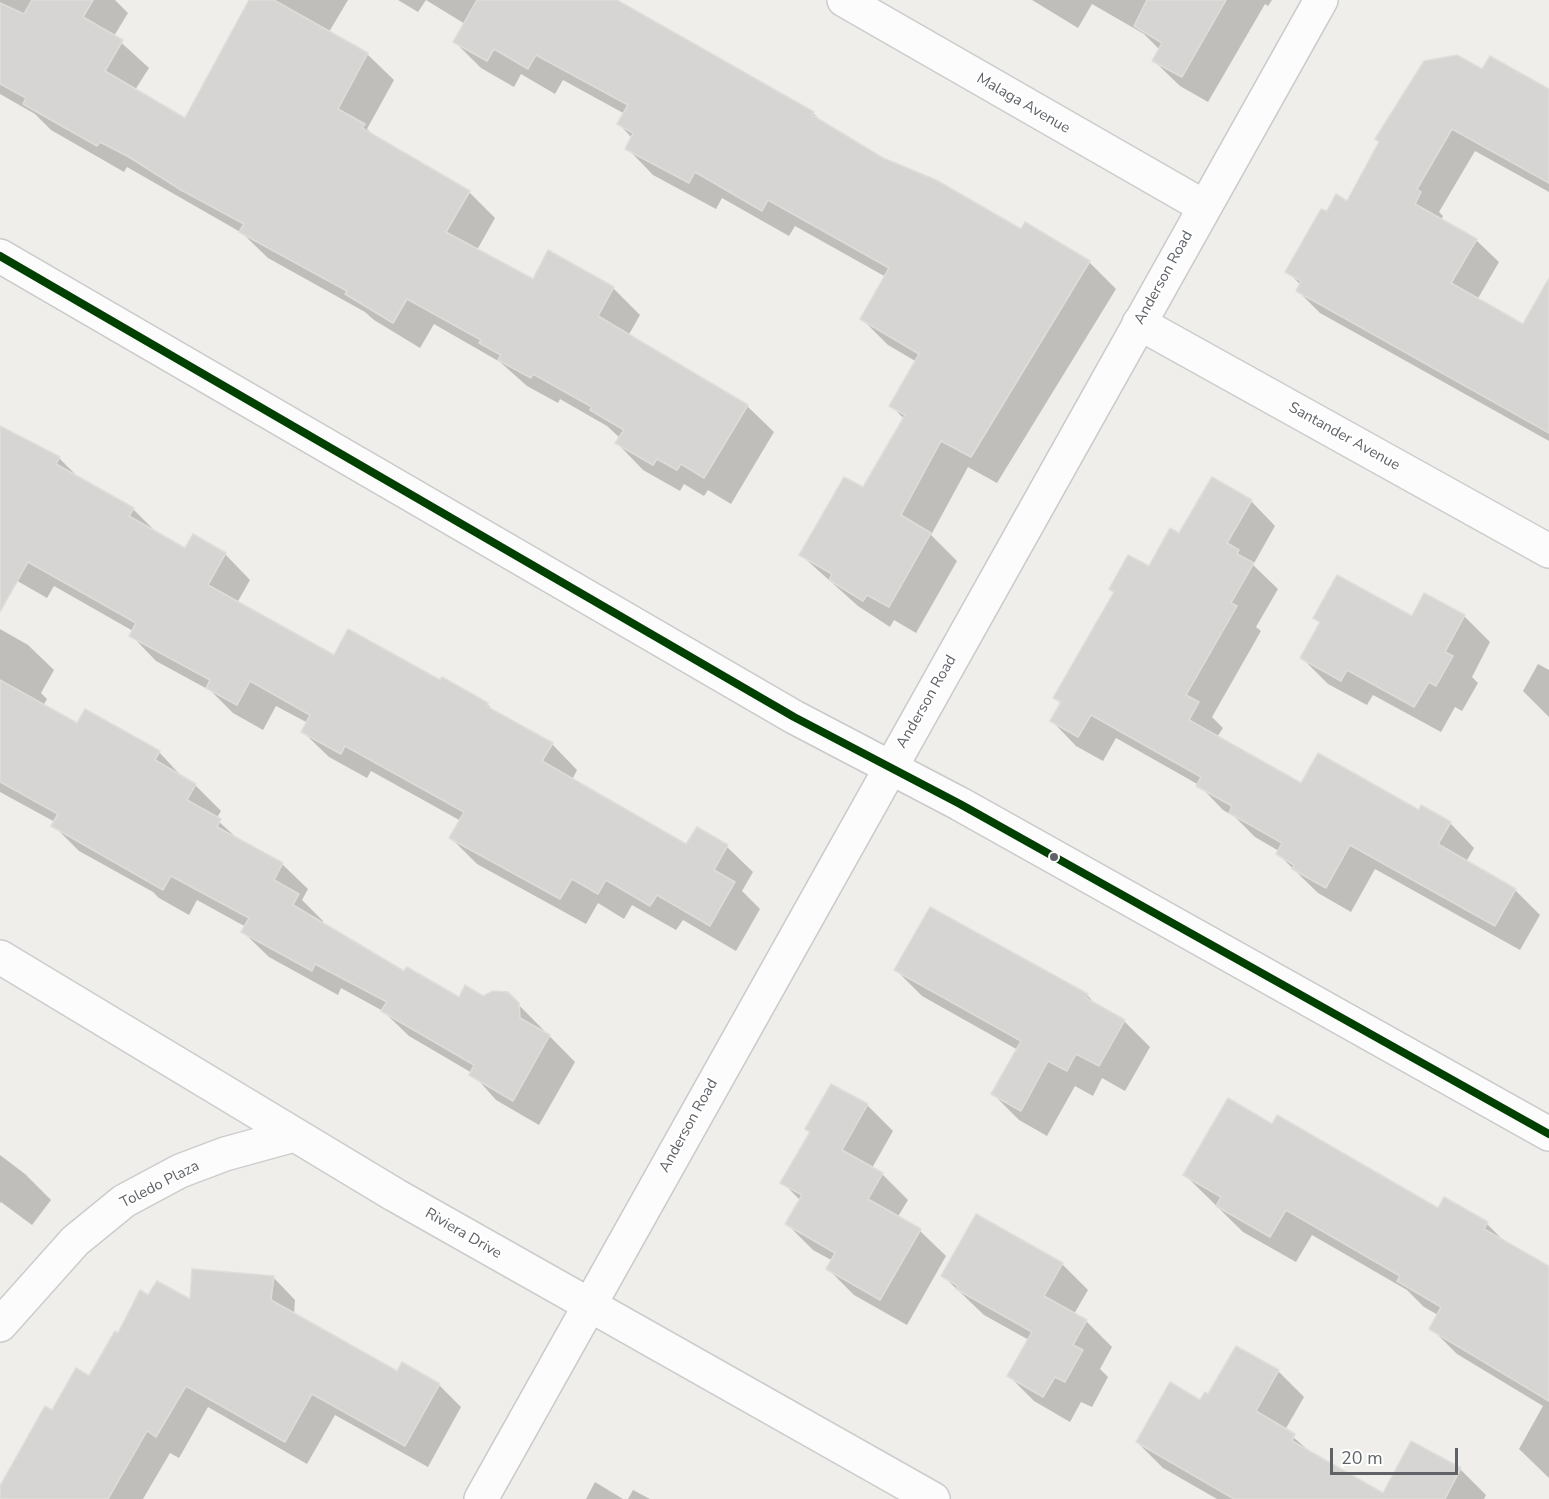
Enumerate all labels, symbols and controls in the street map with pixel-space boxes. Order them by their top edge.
street label: Malaga Avenue [973,70,1073,138]
street label: Anderson Road [1131,228,1197,328]
street label: Santander Avenue [1285,399,1403,475]
street label: Anderson Road [893,652,961,752]
unlabelled marker [1048,851,1060,863]
street label: Anderson Road [656,1076,722,1176]
street label: Toledo Plaza [118,1157,202,1213]
street label: Riviera Drive [422,1205,504,1263]
scale bar [1333,1436,1460,1474]
text: 20 m [1341,1446,1383,1470]

